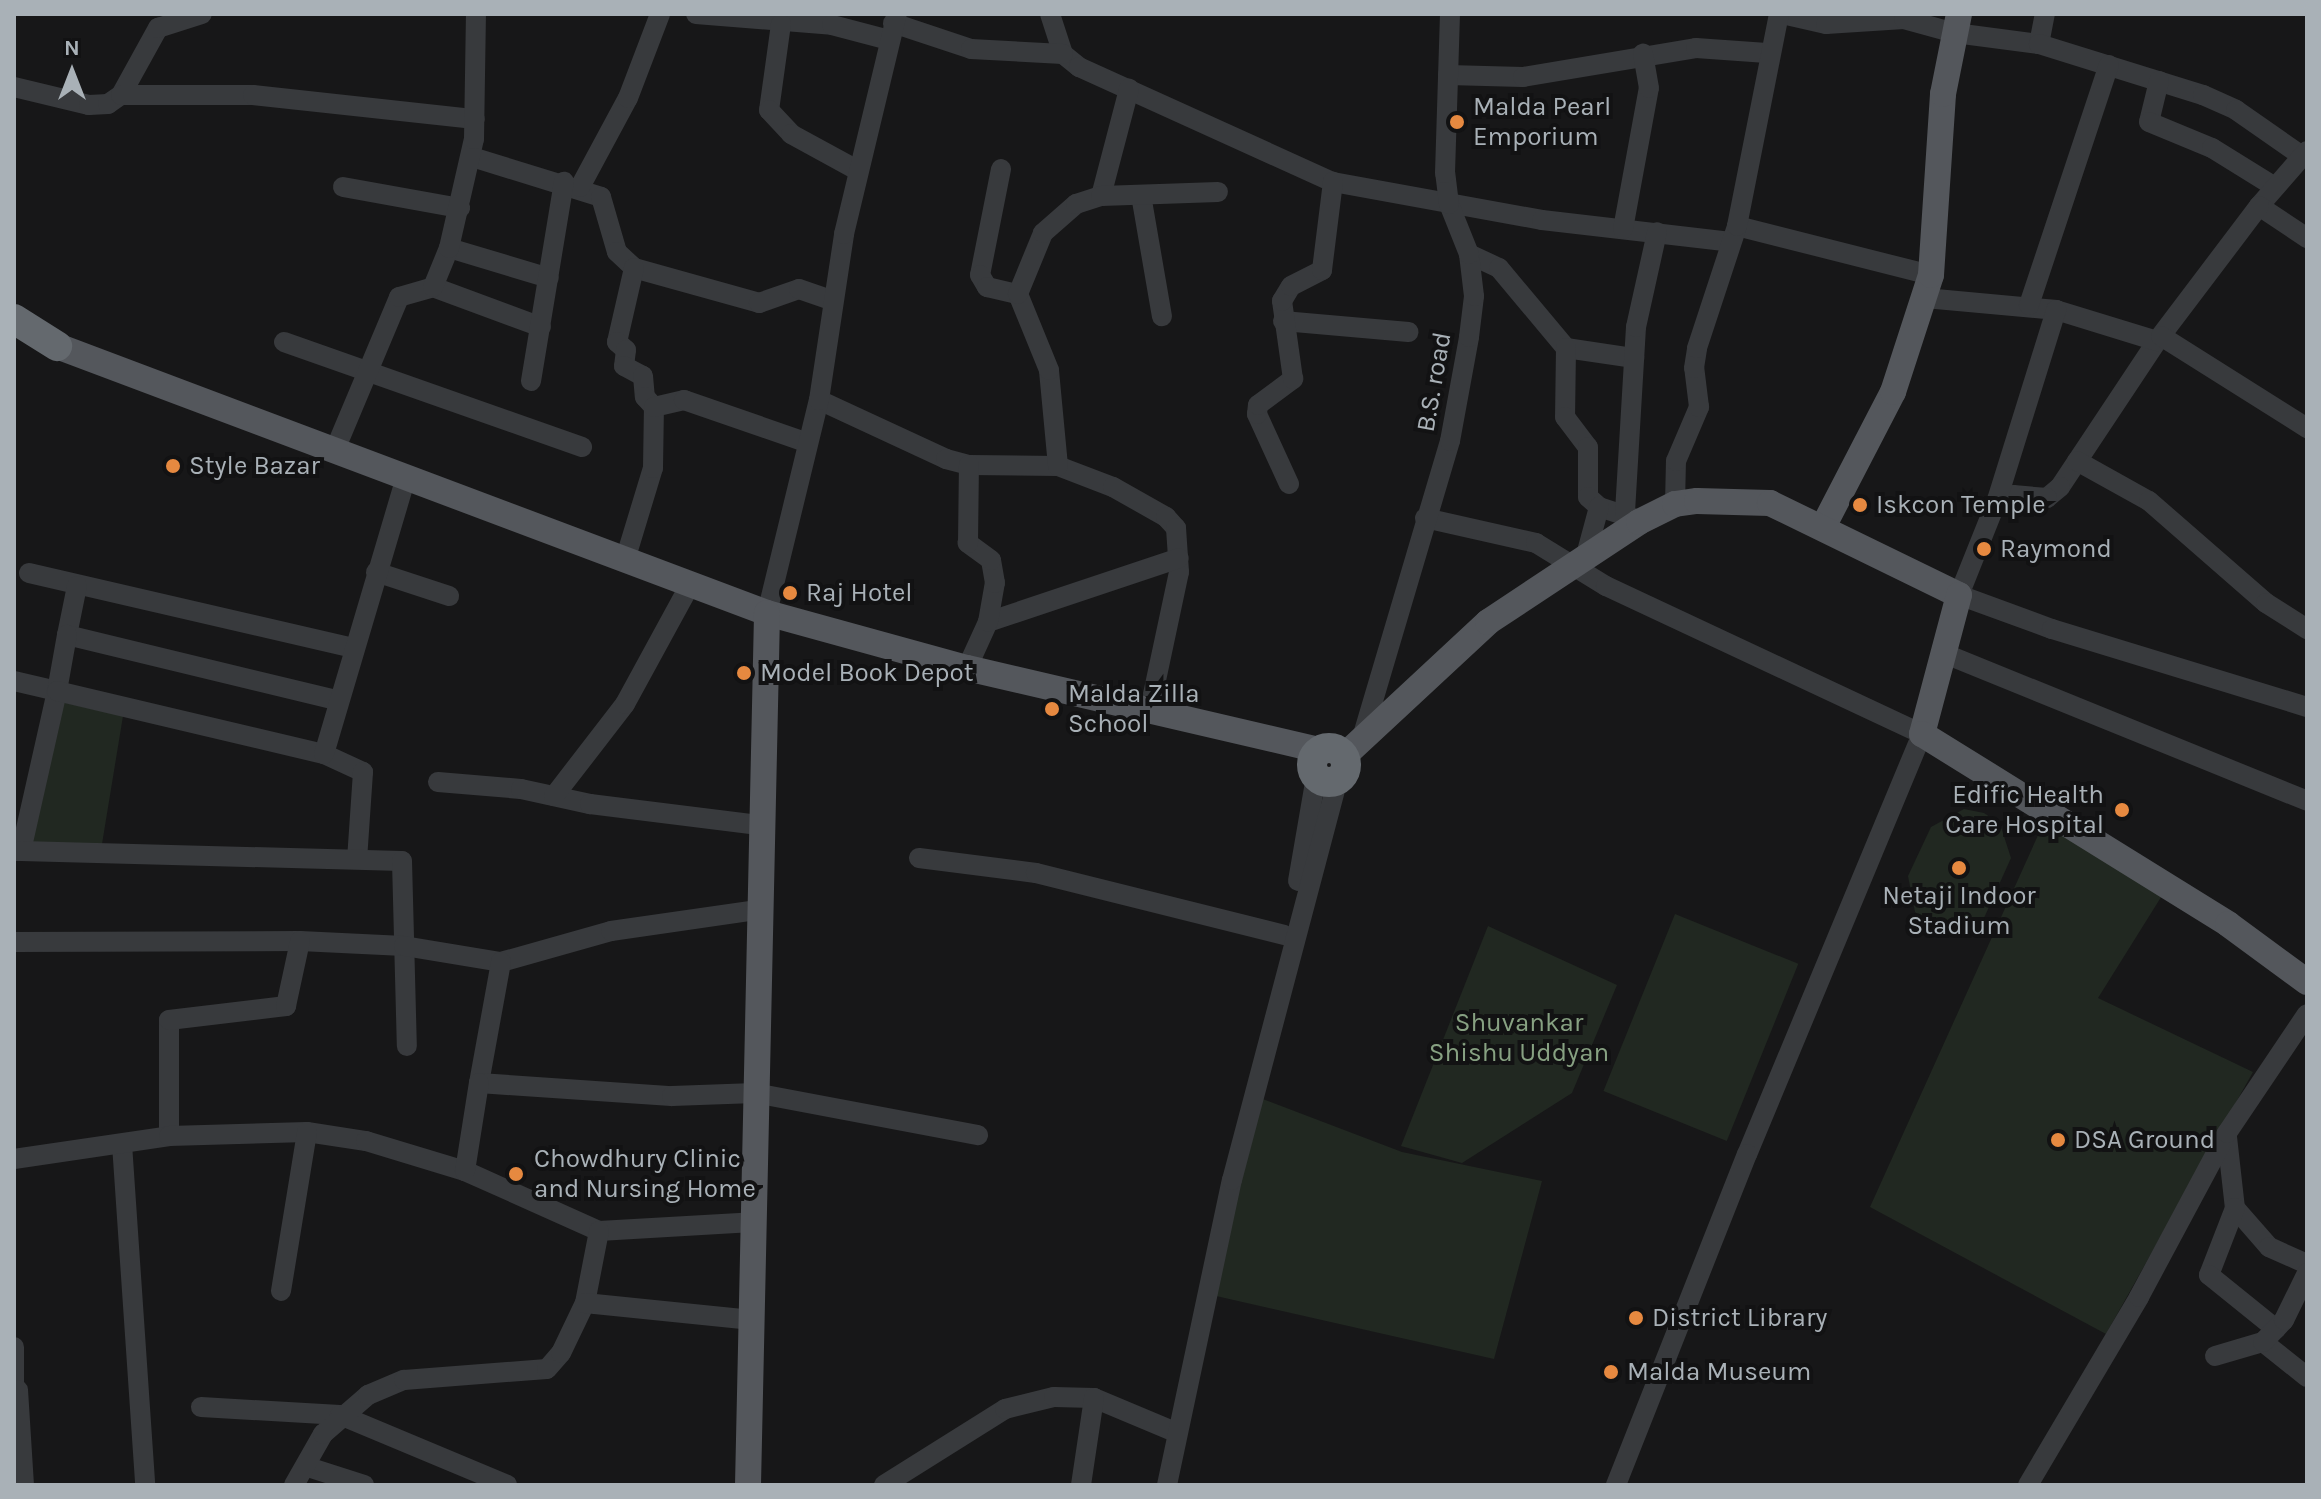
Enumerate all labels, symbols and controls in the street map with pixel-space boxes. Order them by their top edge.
north arrow [32,32,112,112]
text: N [64,35,80,61]
place label: Malda Pearl Emporium [1473,91,1611,152]
marker: Malda Pearl Emporium [1448,113,1466,131]
street label: B.S. road [1410,330,1458,434]
place label: Style Bazar [189,450,320,482]
marker: Style Bazar [164,457,182,475]
place label: Iskcon Temple [1876,489,2046,521]
marker: Iskcon Temple [1851,496,1869,514]
place label: Raymond [2000,533,2112,565]
marker: Raymond [1975,540,1993,558]
place label: Raj Hotel [806,577,913,609]
marker: Raj Hotel [781,584,799,602]
place label: Model Book Depot [760,657,974,689]
marker: Model Book Depot [735,664,753,682]
place label: Malda Zilla School [1068,678,1200,740]
marker: Malda Zilla School [1043,700,1061,718]
place label: Edific Health Care Hospital [1945,779,2104,840]
marker: Edific Health Care Hospital [2111,799,2133,821]
marker: Netaji Indoor Stadium [1950,859,1968,877]
place label: Netaji Indoor Stadium [1882,880,2036,942]
park label: Shuvankar Shishu Uddyan [1429,1007,1609,1068]
place label: DSA Ground [2074,1124,2215,1156]
marker: DSA Ground [2049,1131,2067,1149]
place label: Chowdhury Clinic and Nursing Home [534,1143,756,1204]
marker: Chowdhury Clinic and Nursing Home [505,1163,527,1185]
place label: District Library [1652,1302,1827,1334]
marker: District Library [1627,1309,1645,1327]
place label: Malda Museum [1627,1356,1811,1388]
marker: Malda Museum [1602,1363,1620,1381]

